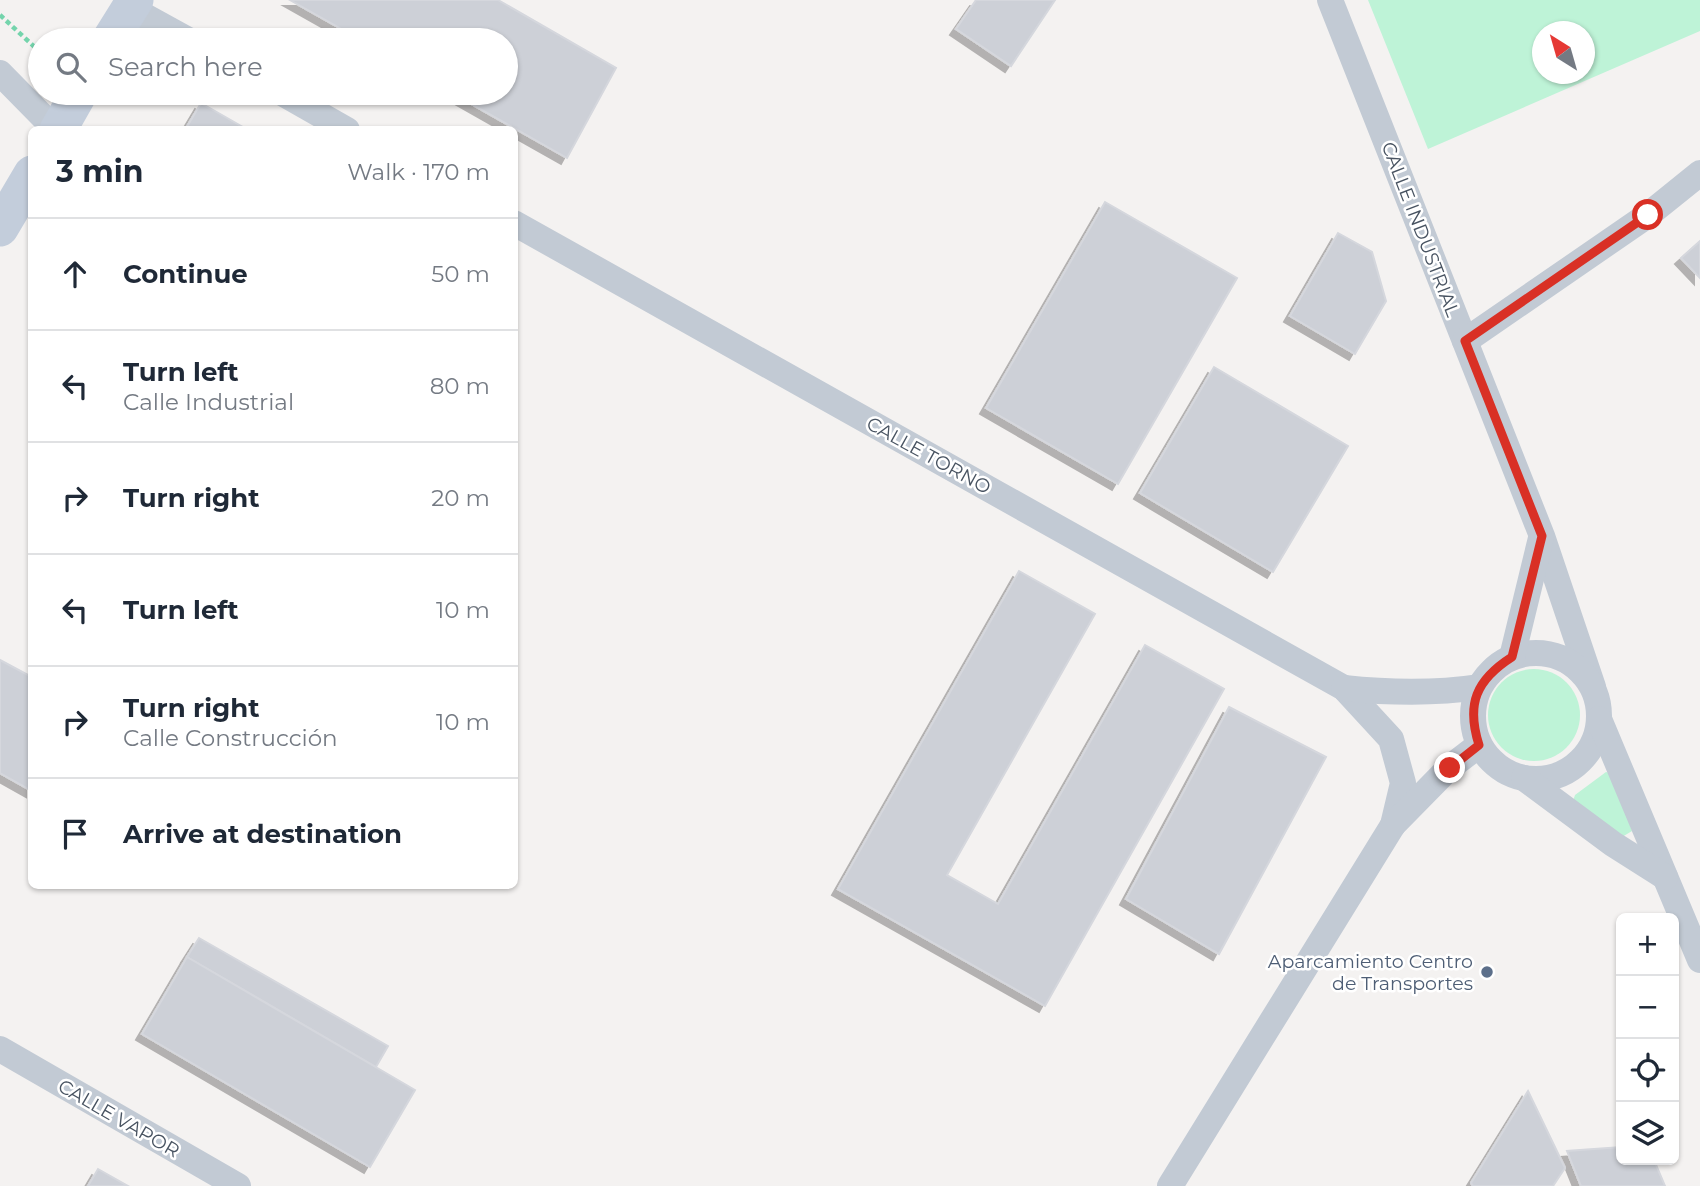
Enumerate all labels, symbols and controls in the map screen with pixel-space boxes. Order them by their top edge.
north arrow [1532,21,1595,84]
search box [28,28,518,105]
icon: search [52,48,90,86]
text: Search here [108,51,263,83]
street label: CALLE INDUSTRIAL [1377,138,1465,321]
text: 3 min [56,153,143,190]
text: Walk · 170 m [347,158,490,186]
route start [1632,199,1663,230]
icon: ahead [56,255,94,293]
text: Continue [123,258,248,290]
text: 50 m [431,260,490,288]
text: Turn left [123,356,239,388]
icon: left [56,367,94,405]
text: 80 m [430,372,490,400]
text: Calle Industrial [123,388,294,416]
street label: CALLE TORNO [863,412,995,499]
icon: right [56,479,94,517]
text: Turn right [123,482,259,514]
text: 20 m [431,484,490,512]
icon: left [56,591,94,629]
text: Turn left [123,594,239,626]
text: 10 m [436,596,490,624]
text: Turn right [123,692,259,724]
icon: right [56,703,94,741]
text: 10 m [436,708,490,736]
text: Calle Construcción [123,724,338,752]
route end [1434,752,1465,783]
icon: arrive [56,815,94,853]
text: Arrive at destination [123,818,402,850]
map controls [1616,913,1679,1165]
button: + [1616,913,1679,976]
place label: Aparcamiento Centro de Transportes [1268,950,1473,995]
marker: Aparcamiento Centro de Transportes [1479,964,1495,980]
button: − [1616,976,1679,1039]
button: locate [1616,1039,1679,1102]
street label: CALLE VAPOR [54,1074,184,1162]
button: layers [1616,1102,1679,1165]

